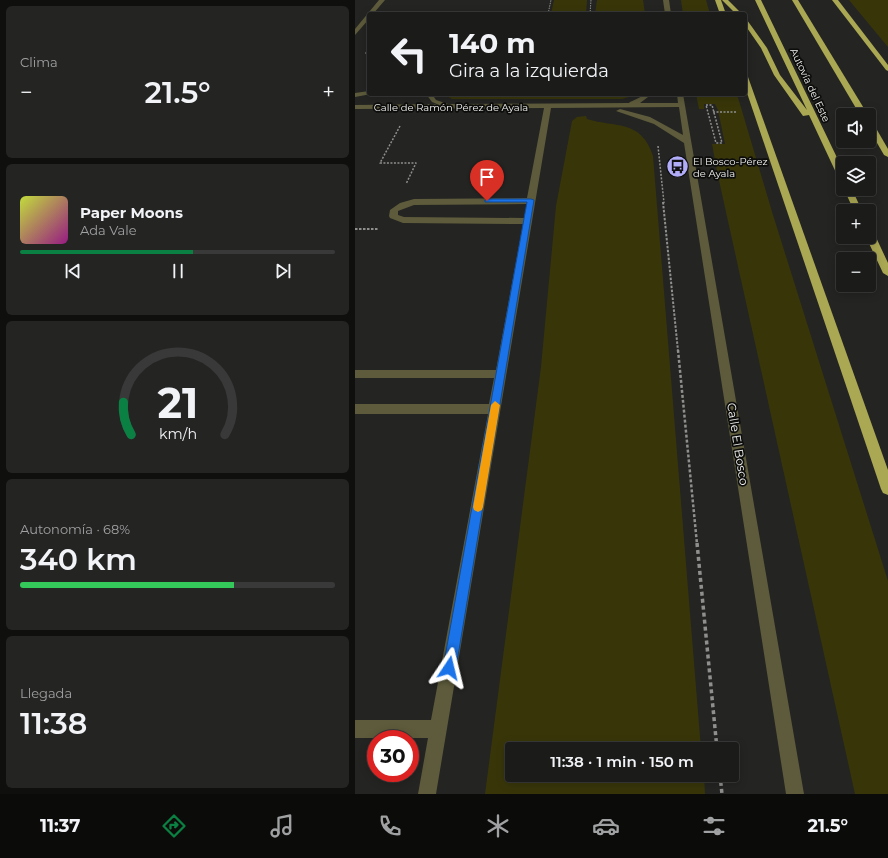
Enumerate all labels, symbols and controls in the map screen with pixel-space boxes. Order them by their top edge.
text: 140 m [449,26,536,60]
icon: left [383,28,435,80]
street label: Autovía del Este [787,46,833,124]
text: Clima [20,54,58,70]
text: Gira a la izquierda [449,60,609,82]
text: 21.5° [144,74,211,111]
text: − [20,79,33,106]
text: + [322,79,335,106]
street label: Calle de Ramón Pérez de Ayala [374,101,528,114]
map controls [836,108,876,292]
button: sound [836,108,876,148]
bus stop icon: El Bosco-Pérez de Ayala [664,154,690,180]
place label: El Bosco-Pérez de Ayala [693,155,768,180]
button: layers [836,156,876,196]
pin [470,160,504,201]
icon: arrive [476,166,498,188]
text: Paper Moons [80,203,183,222]
button: + [836,204,876,244]
text: Ada Vale [80,222,137,238]
button: − [836,252,876,292]
icon: previous [62,260,84,282]
icon: pause [167,260,189,282]
icon: next [272,260,294,282]
text: 21 [157,378,198,428]
street label: Calle El Bosco [724,402,752,486]
text: km/h [158,425,197,443]
text: Autonomía · 68% [20,521,130,537]
text: 340 km [20,541,137,578]
position arrow [428,647,470,689]
text: Llegada [20,685,72,701]
text: 11:38 [20,705,87,742]
speed limit sign: 30 [367,730,419,782]
text: 11:38 · 1 min · 150 m [550,752,694,771]
icon: directions [160,812,188,840]
icon: music [268,812,296,840]
icon: phone [376,812,404,840]
icon: climate [484,812,512,840]
icon: car [592,812,620,840]
icon: filters [700,812,728,840]
text: 11:37 [40,815,80,837]
text: 21.5° [807,815,848,837]

